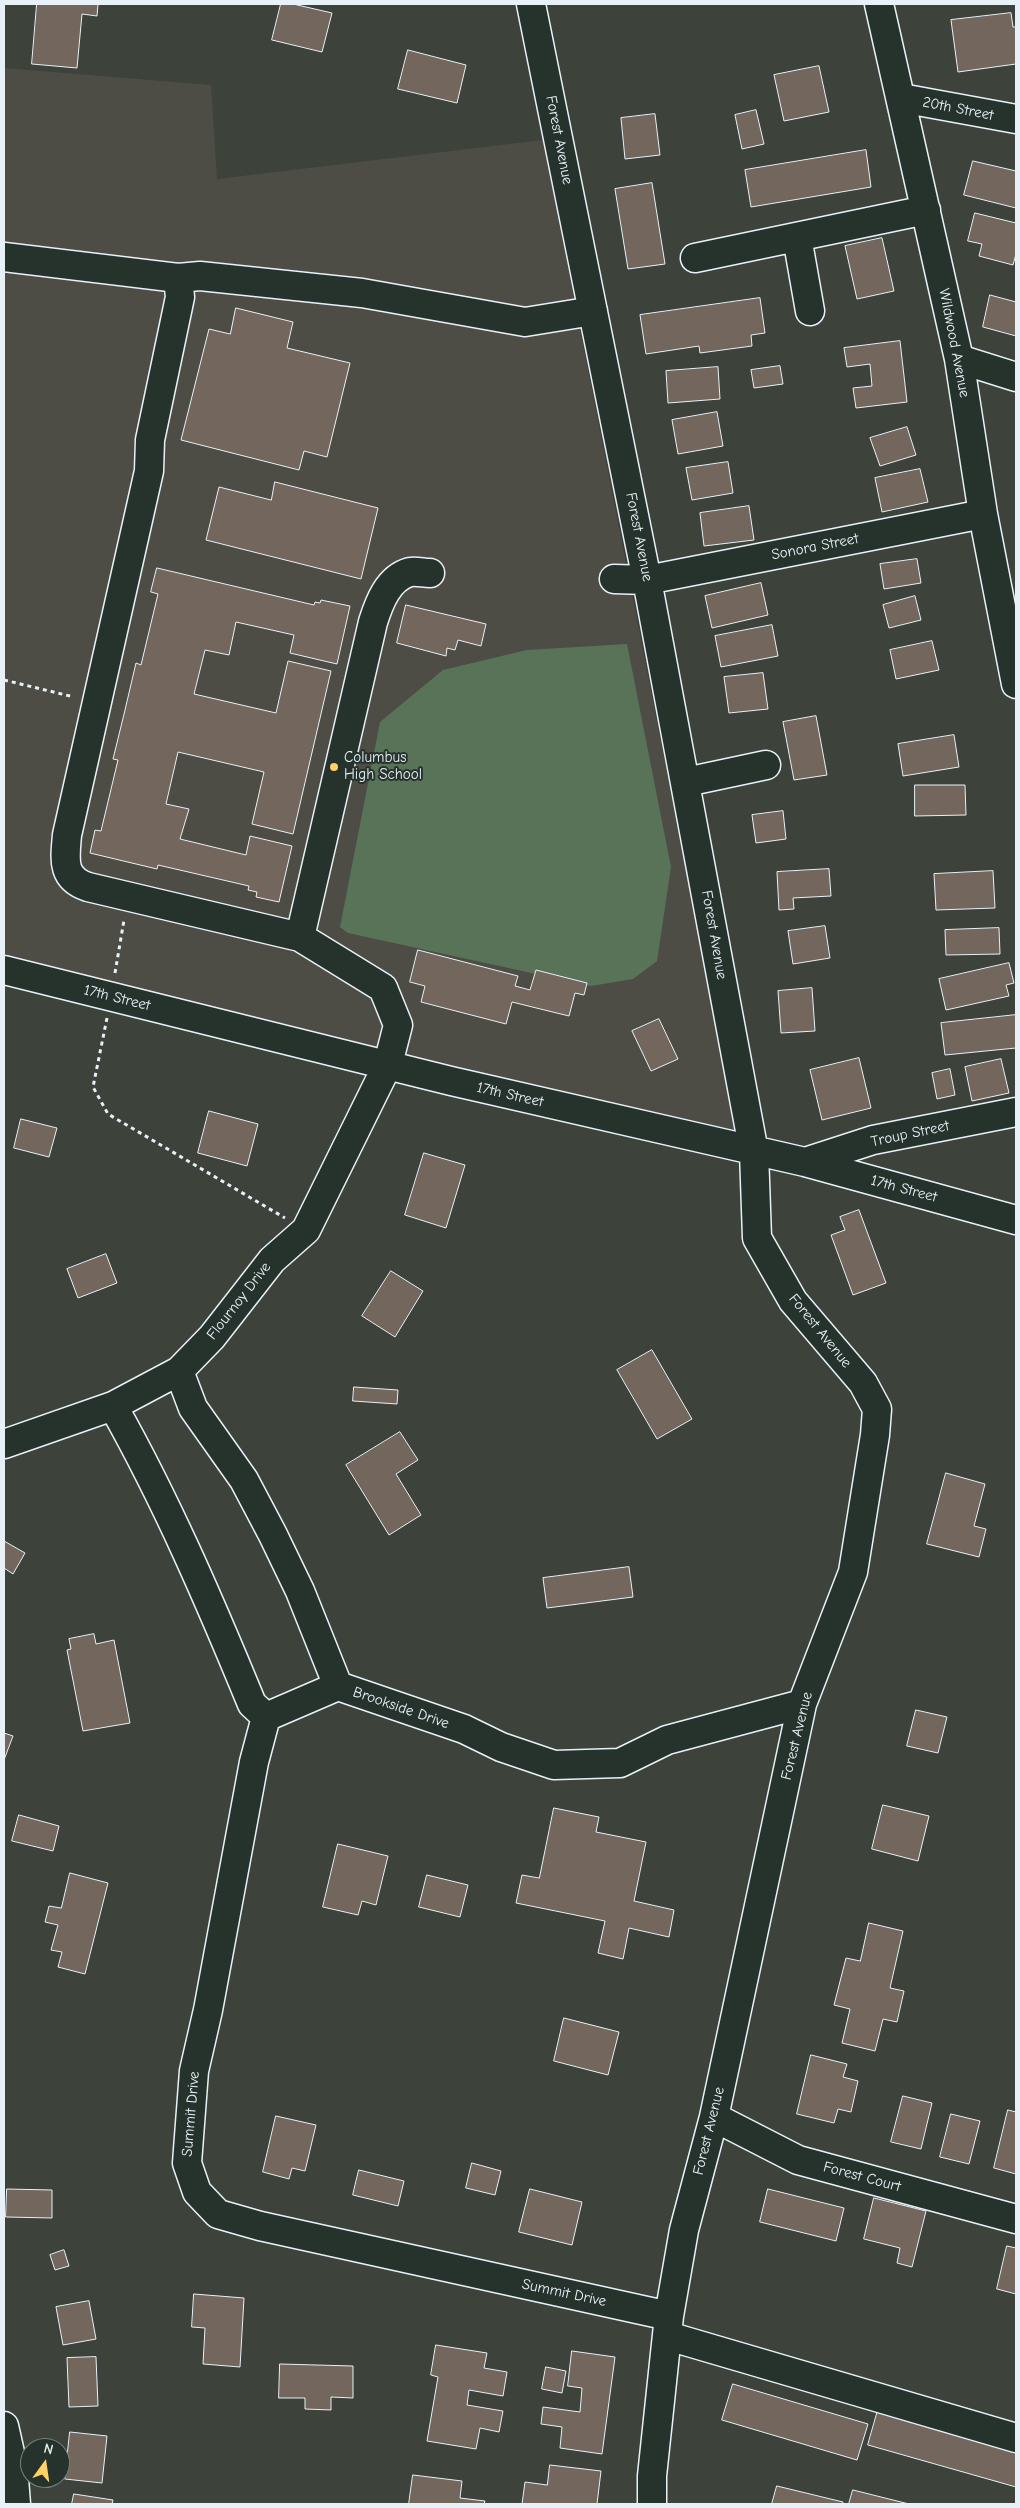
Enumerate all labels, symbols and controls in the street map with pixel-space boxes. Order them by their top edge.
street label: 20th Street [921,93,995,125]
street label: Forest Avenue [542,94,576,186]
street label: Wildwood Avenue [935,287,973,399]
street label: Forest Avenue [622,491,656,583]
street label: Sonora Street [770,530,860,564]
place label: Columbus High School [344,749,422,784]
marker: Columbus High School [328,761,340,773]
street label: Forest Avenue [697,889,731,981]
street label: 17th Street [82,981,152,1015]
street label: 17th Street [475,1079,545,1111]
street label: Troup Street [869,1117,951,1151]
street label: 17th Street [869,1172,939,1206]
street label: Flournoy Drive [203,1259,275,1343]
street label: Forest Avenue [785,1290,855,1372]
street label: Brookside Drive [351,1683,451,1733]
street label: Forest Avenue [777,1690,817,1782]
street label: Summit Drive [178,2071,204,2157]
street label: Forest Avenue [689,2085,729,2177]
street label: Forest Court [821,2158,903,2196]
street label: Summit Drive [520,2275,608,2311]
north arrow [20,2438,70,2488]
text: N [42,2440,55,2458]

